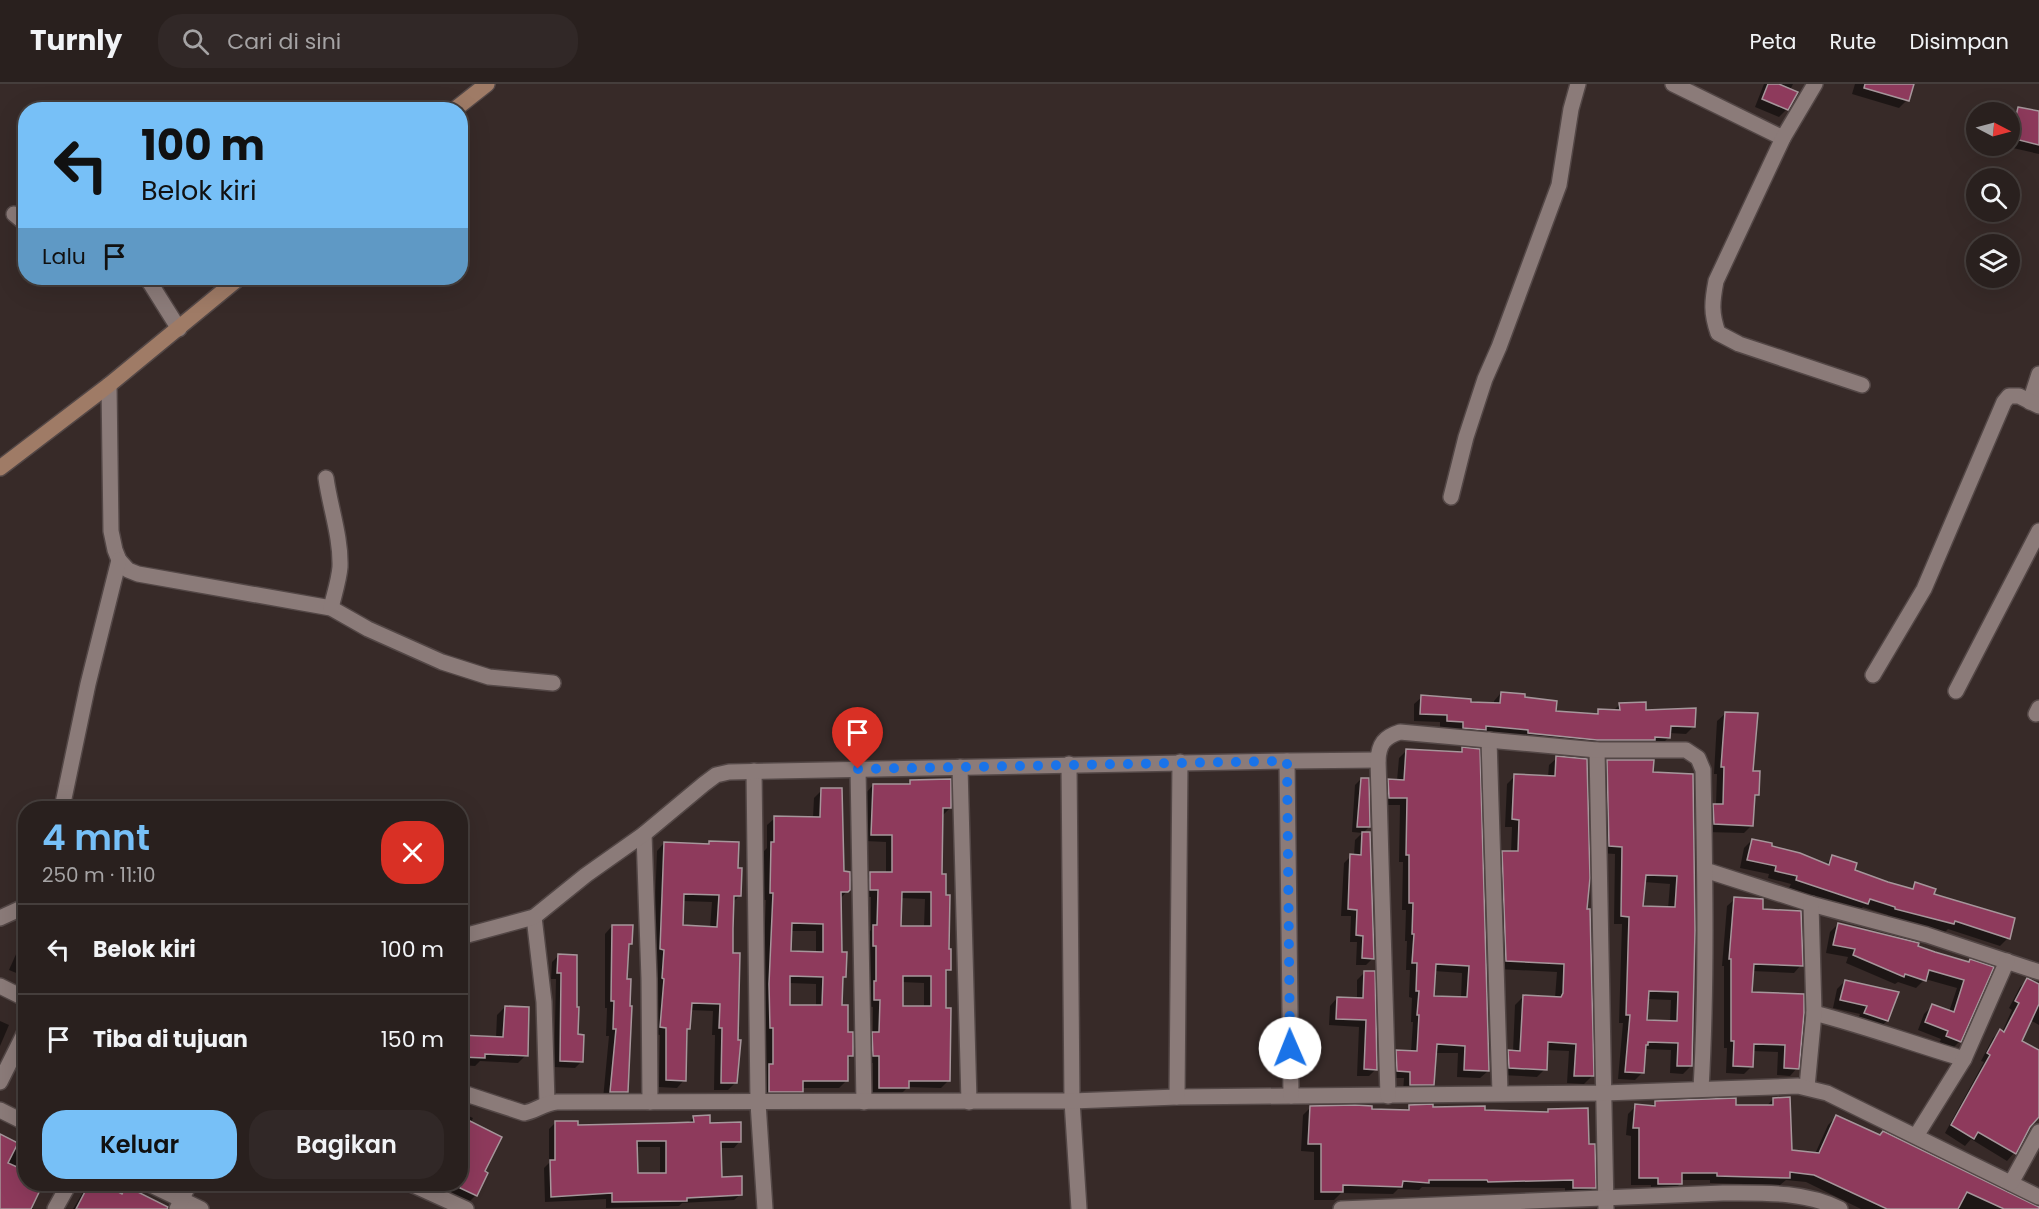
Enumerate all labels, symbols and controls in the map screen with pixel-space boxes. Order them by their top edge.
search box [158,14,578,68]
text: Turnly [30,21,122,60]
icon: search [179,25,212,58]
text: Cari di sini [227,26,341,57]
text: Peta [1749,27,1797,56]
text: Rute [1830,27,1876,56]
text: Disimpan [1909,27,2009,56]
north arrow [1966,102,2020,156]
map controls [1966,102,2020,288]
text: 100 m [141,116,265,175]
icon: left [42,126,120,204]
button: search [1966,168,2020,222]
text: Belok kiri [141,172,257,209]
button: layers [1966,234,2020,288]
icon: arrive [98,240,131,273]
text: Lalu [42,241,86,272]
pin [832,707,883,769]
icon: arrive [841,716,874,749]
text: 4 mnt [42,812,150,863]
button: close [381,821,444,884]
text: 250 m · 11:10 [42,861,156,889]
icon: left [42,933,75,966]
text: Belok kiri [93,934,196,965]
text: 100 m [381,934,444,965]
position arrow [1258,1016,1322,1080]
icon: arrive [42,1023,75,1056]
text: Tiba di tujuan [93,1024,248,1055]
text: 150 m [381,1024,444,1055]
button: Keluar [42,1110,237,1179]
button: Bagikan [249,1110,444,1179]

